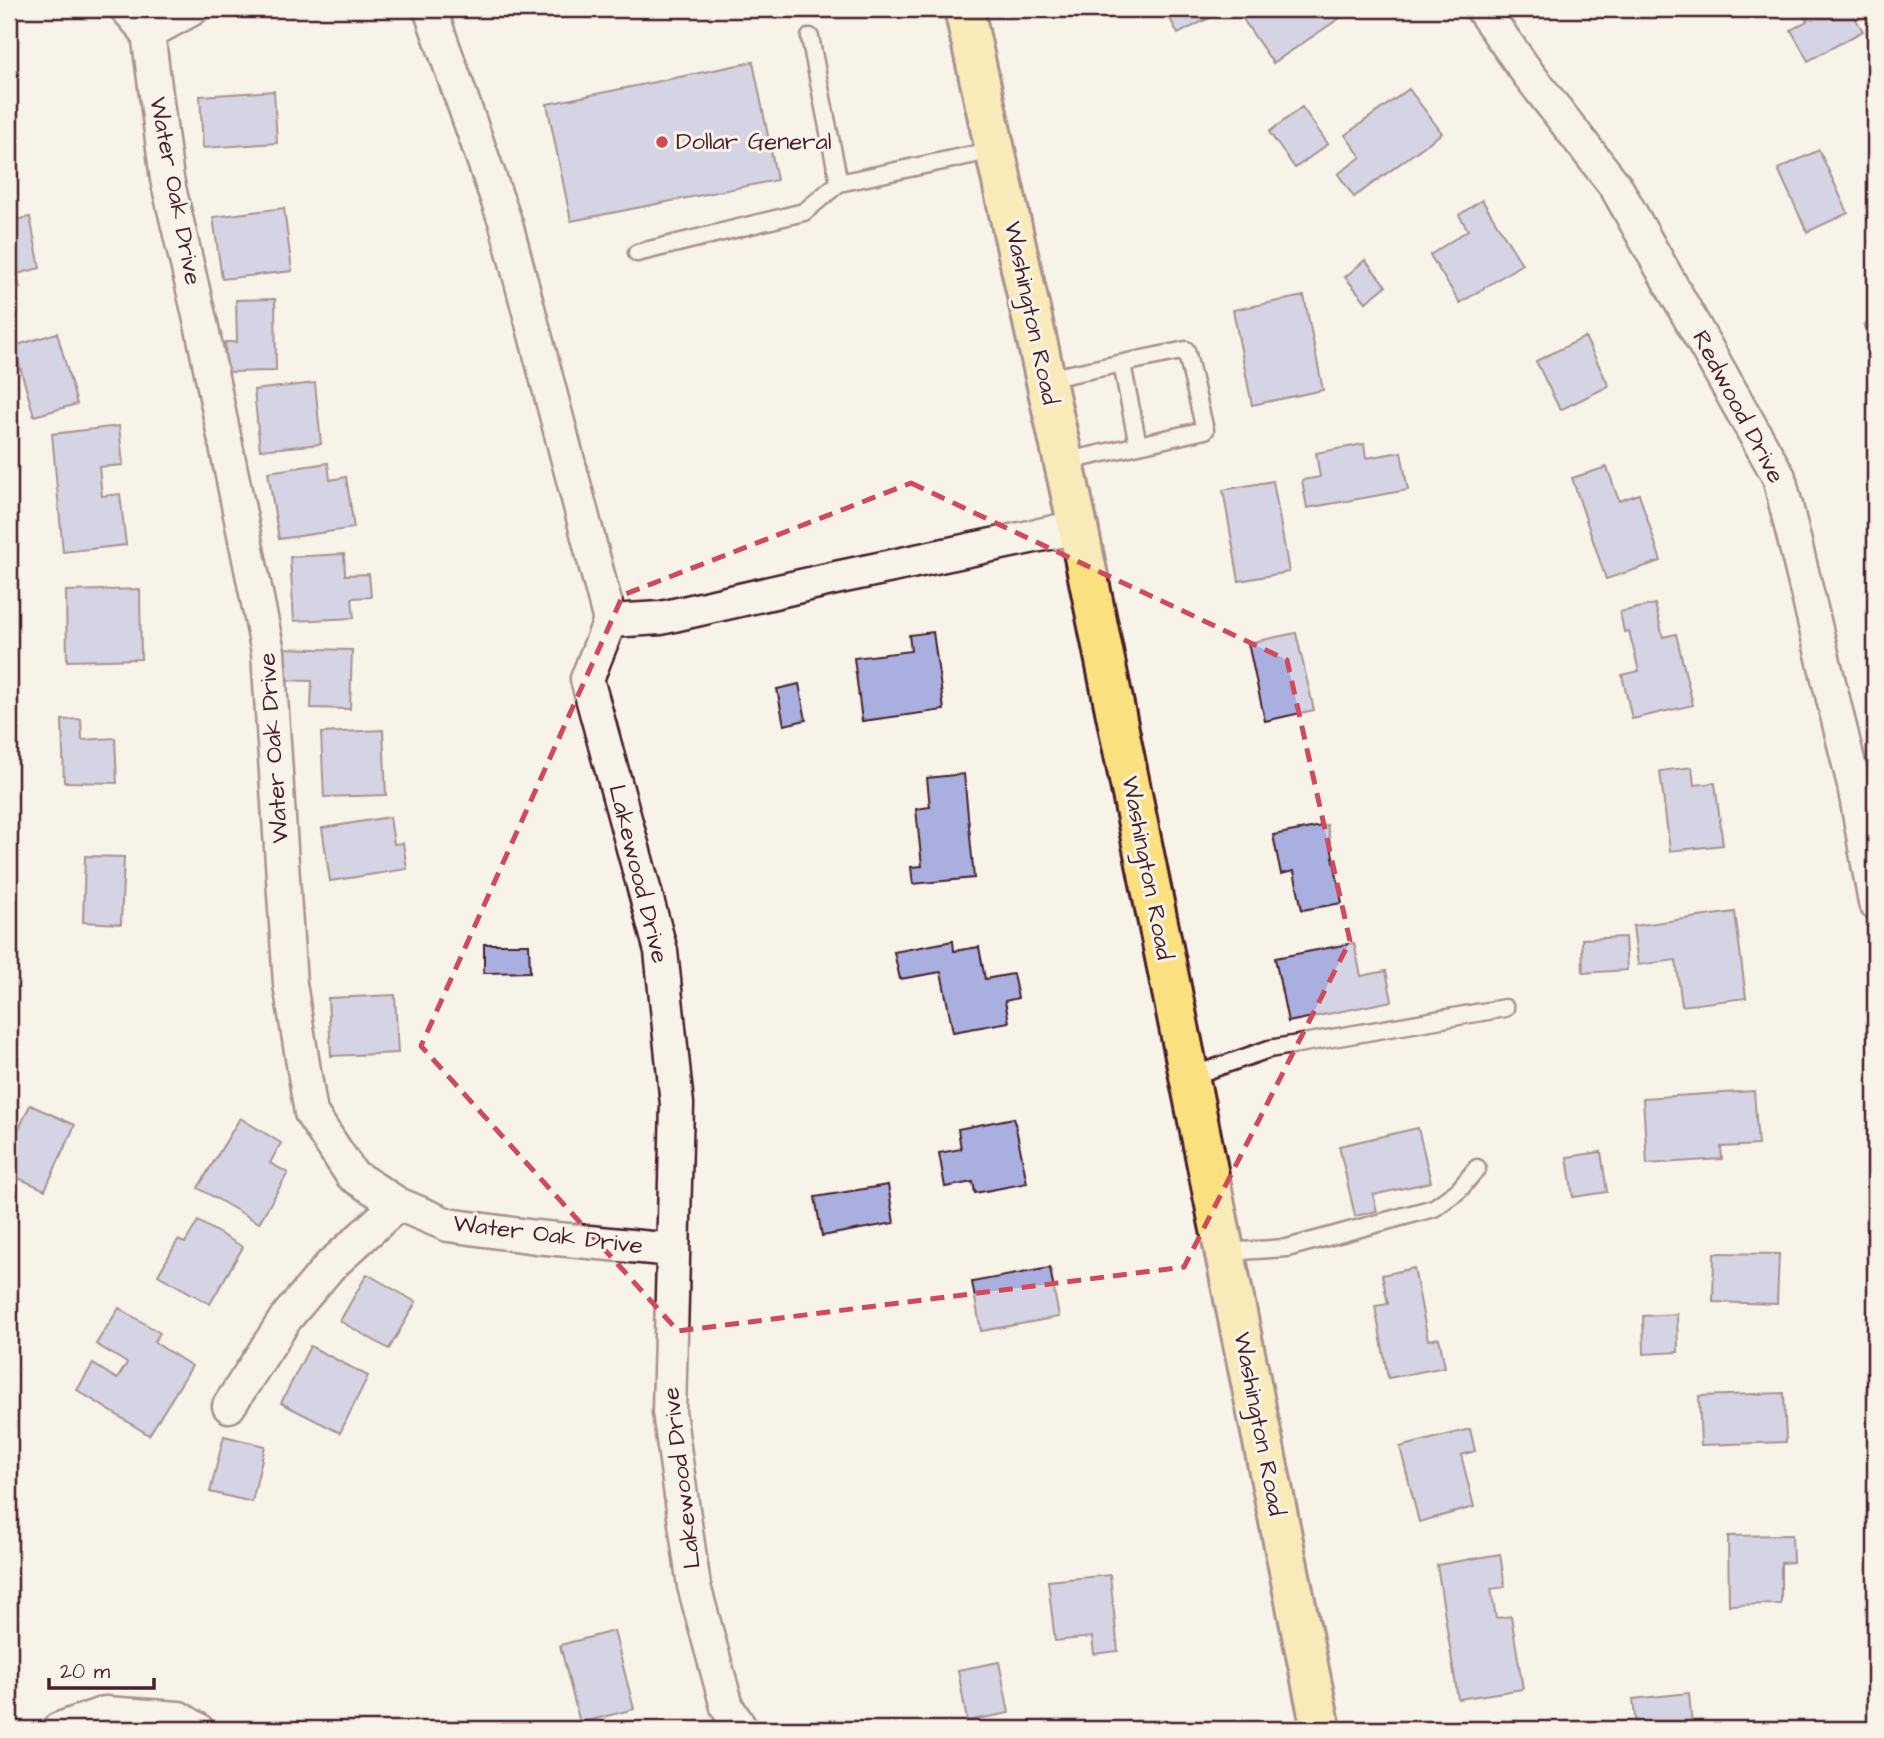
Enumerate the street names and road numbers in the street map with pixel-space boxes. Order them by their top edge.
street label: Water Oak Drive [140,94,210,288]
street label: Washington Road [994,218,1067,408]
street label: Redwood Drive [1683,325,1793,489]
street label: Water Oak Drive [250,652,298,844]
street label: Washington Road [1112,773,1181,963]
street label: Lakewood Drive [599,781,677,967]
street label: Water Oak Drive [451,1206,645,1264]
street label: Washington Road [1224,1329,1293,1519]
street label: Lakewood Drive [654,1385,710,1571]

